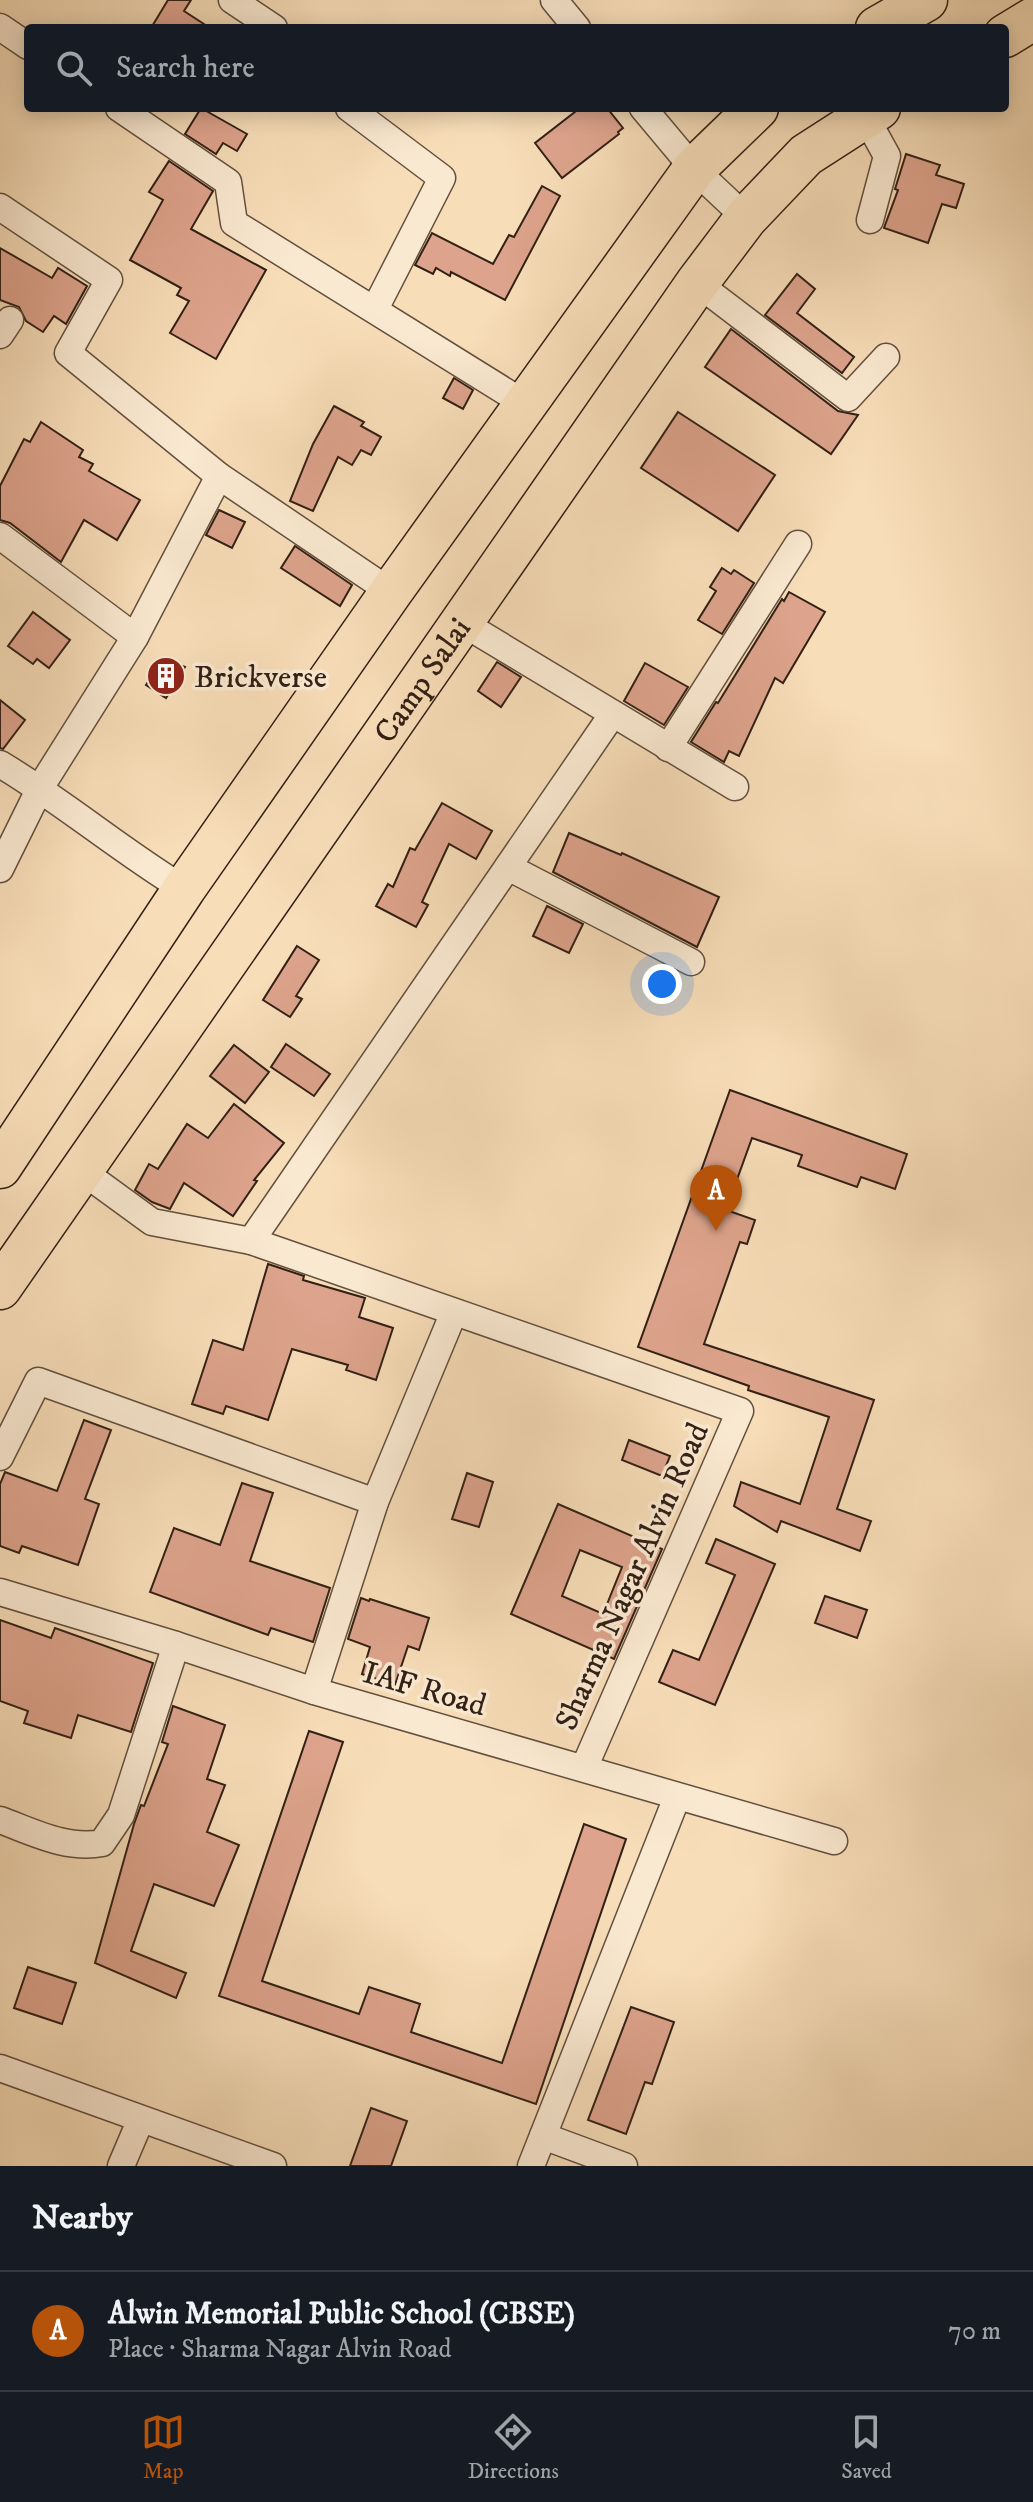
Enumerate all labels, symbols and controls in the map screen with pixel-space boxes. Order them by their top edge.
search box [24,24,1009,112]
icon: search [52,46,96,90]
text: Search here [116,50,255,87]
street label: Camp Salai [366,611,481,751]
building icon: Brickverse [145,655,187,697]
place label: Brickverse [194,658,327,698]
your location [642,964,682,1004]
pin: A [690,1165,742,1231]
street label: Sharma Nagar Alvin Road [547,1417,719,1737]
street label: IAF Road [358,1653,491,1727]
text: Nearby [32,2197,133,2239]
text: Alwin Memorial Public School (CBSE) [108,2296,575,2333]
text: A [50,2315,66,2348]
text: 70 m [948,2315,1001,2348]
text: Place · Sharma Nagar Alvin Road [108,2333,451,2366]
tab: Map [141,2410,185,2485]
tab: Directions [468,2410,559,2485]
tab: Saved [841,2410,892,2485]

